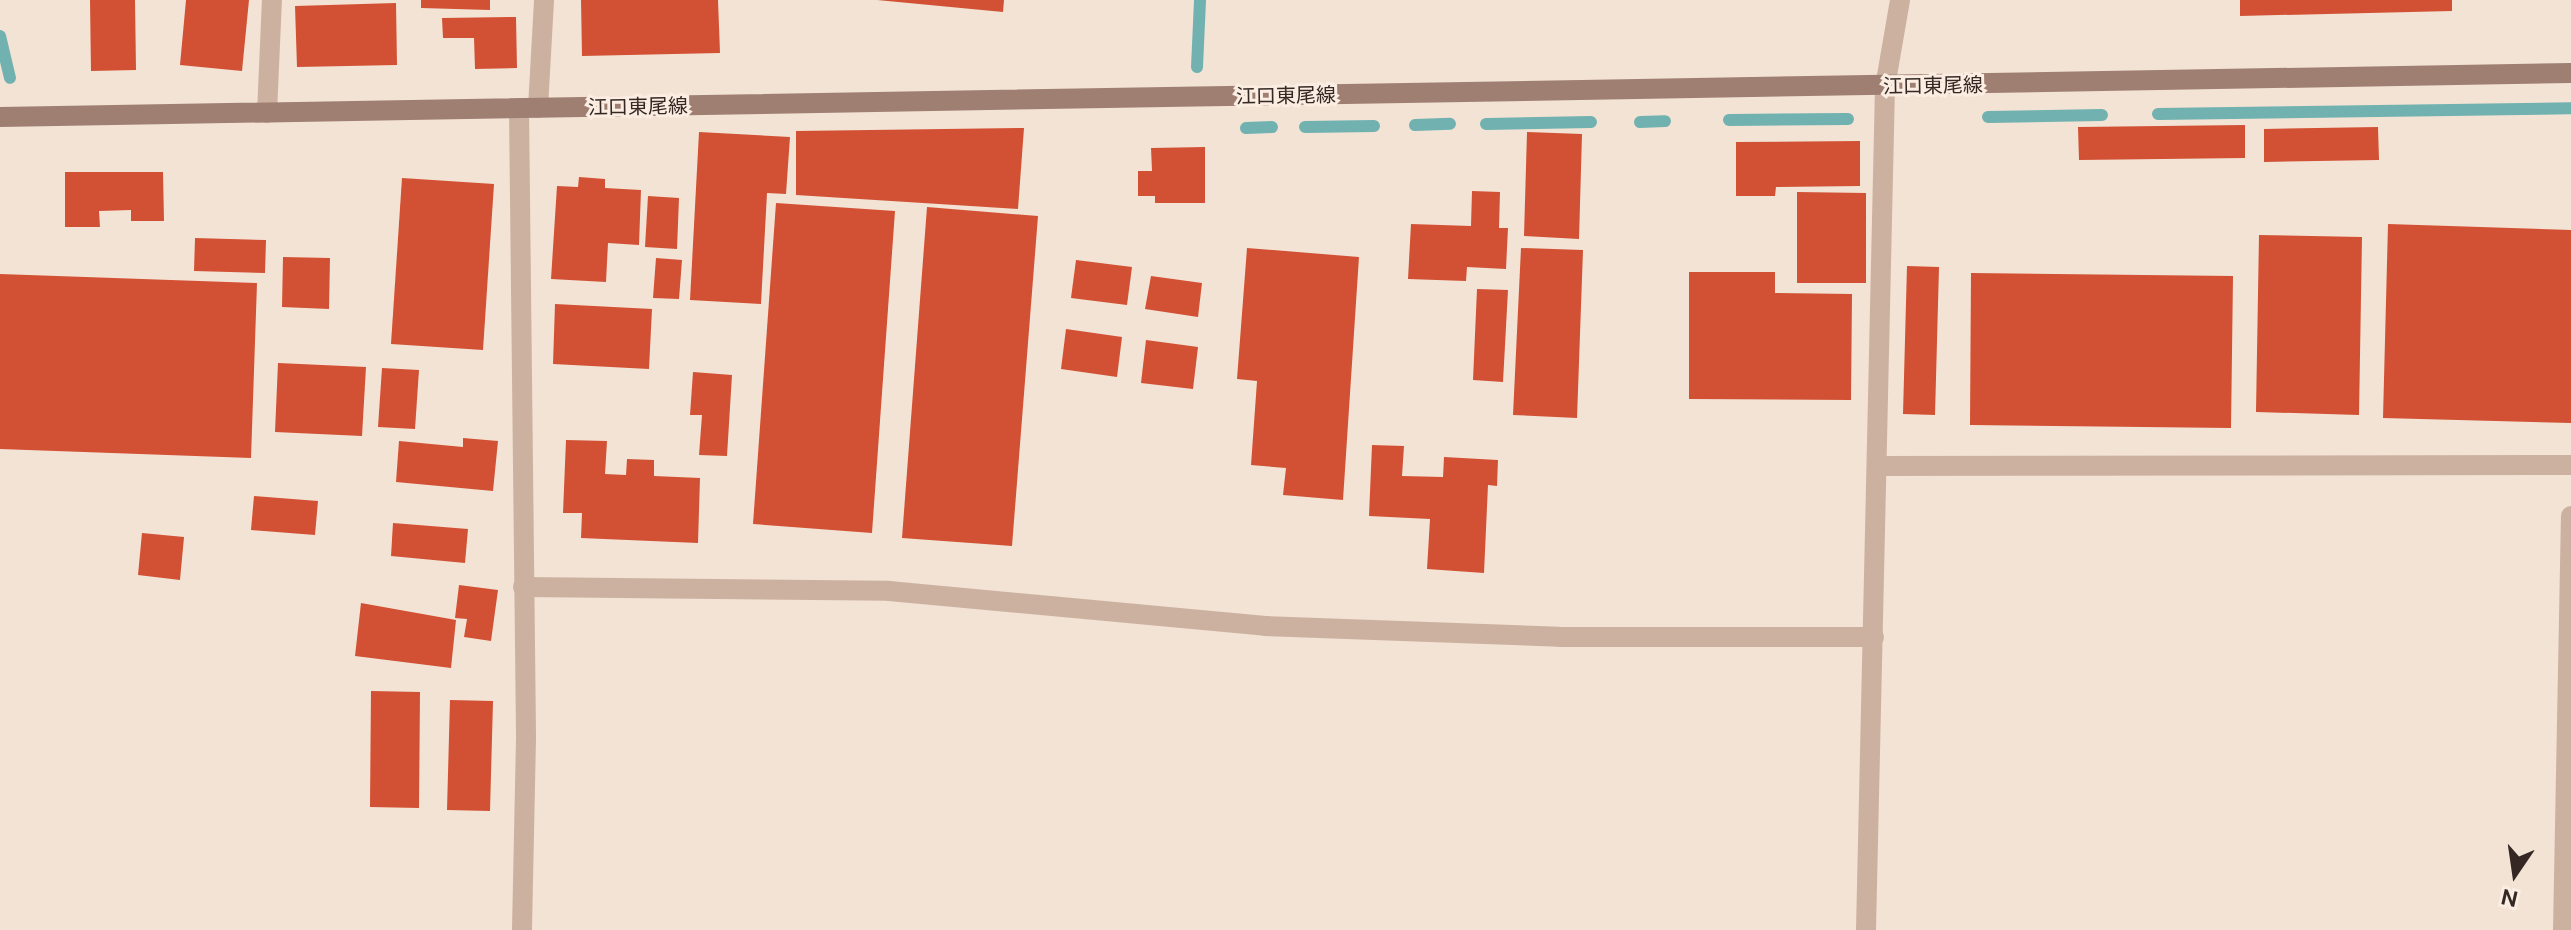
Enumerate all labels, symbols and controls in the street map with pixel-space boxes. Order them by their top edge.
street label: 江口東尾線 [1883,73,1983,99]
street label: 江口東尾線 [1236,83,1336,109]
street label: 江口東尾線 [588,94,688,120]
north arrow [2475,834,2555,914]
text: N [2498,882,2521,914]

